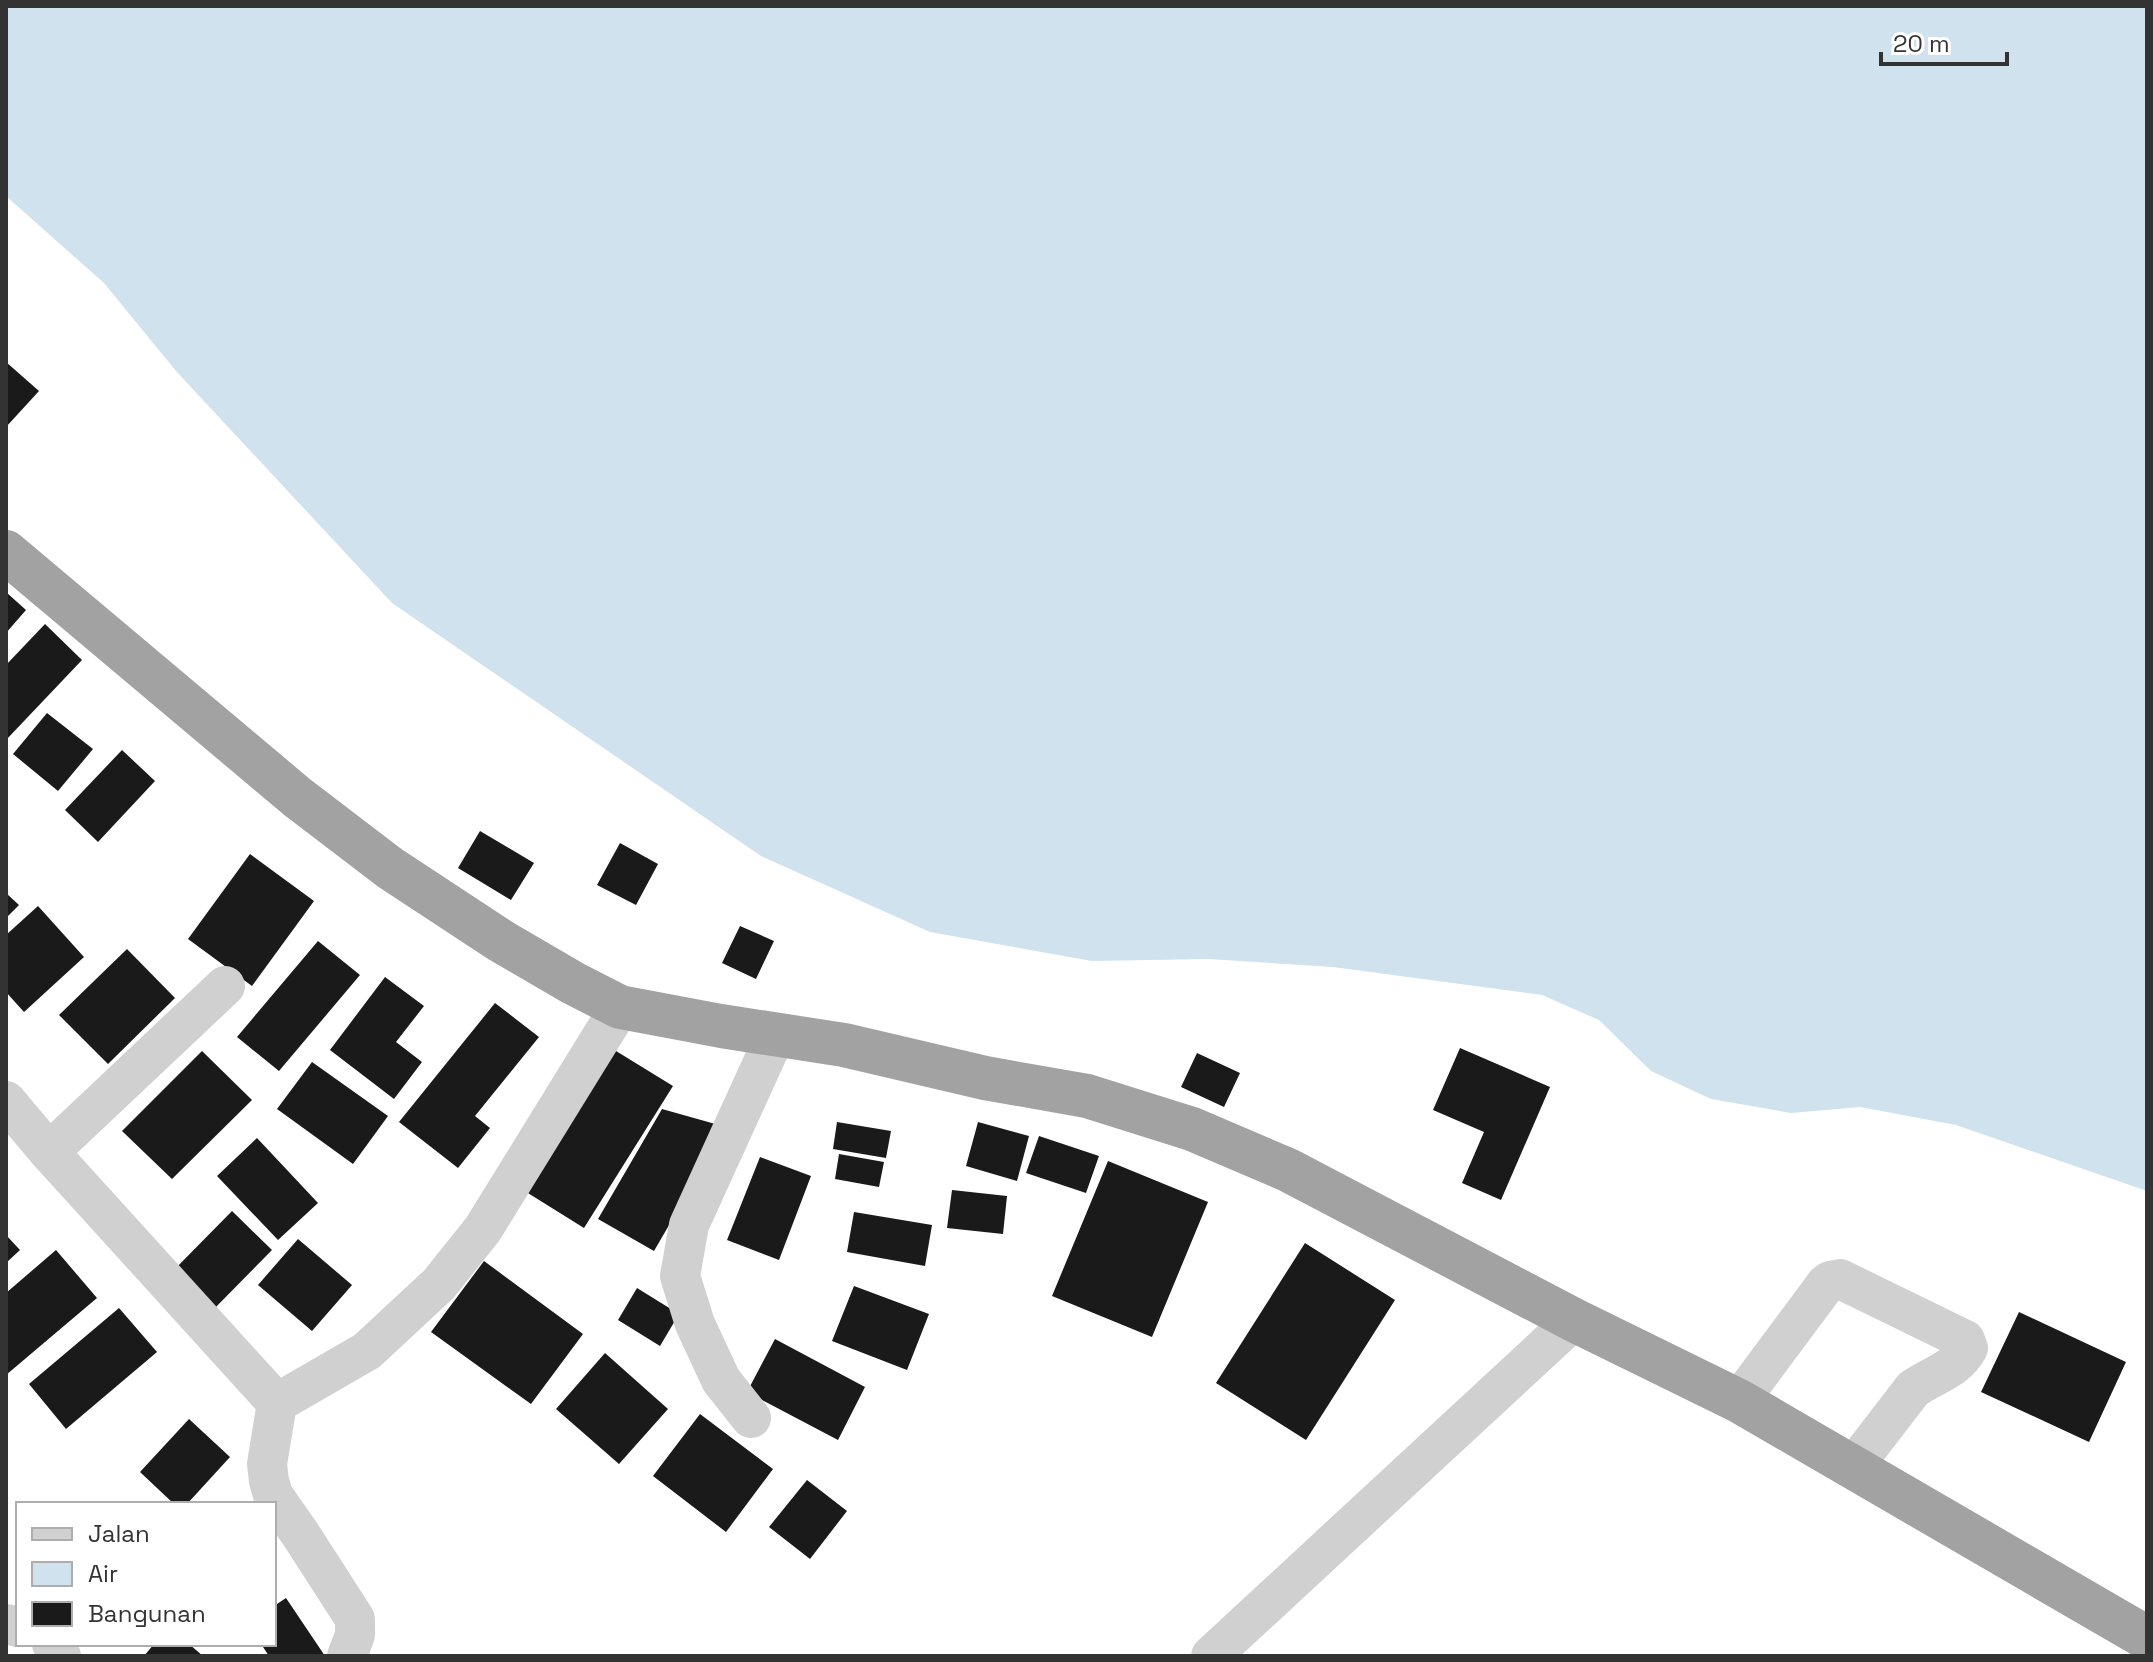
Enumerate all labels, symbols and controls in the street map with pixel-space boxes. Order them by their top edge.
scale bar [1881,16,2007,66]
text: 20 m [1893,28,1950,59]
legend [16,1502,276,1646]
text: Jalan [88,1518,150,1549]
text: Air [88,1558,118,1589]
text: Bangunan [88,1598,206,1629]

